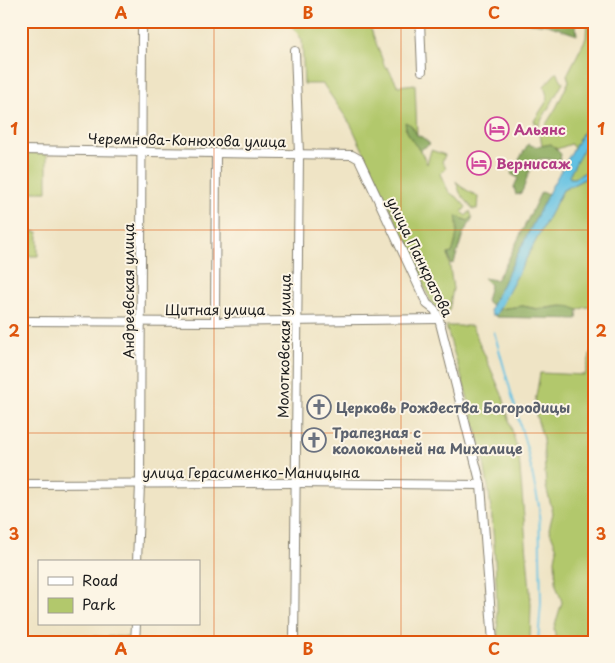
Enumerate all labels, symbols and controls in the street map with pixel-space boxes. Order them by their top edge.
text: A [115,0,128,24]
text: B [303,0,314,24]
text: C [488,0,500,24]
text: 1 [10,116,18,140]
hotel icon: Альянс [484,116,510,142]
text: 1 [597,116,605,140]
place label: Альянс [514,119,566,140]
street label: Черемнова-Конюхова улица [88,128,287,152]
hotel icon: Вернисаж [466,150,492,176]
place label: Вернисаж [496,153,571,174]
street label: улица Панкратова [382,193,458,321]
street label: Андреевская улица [118,223,139,359]
street label: Молотковская улица [272,273,296,418]
street label: Щитная улица [165,299,266,320]
text: 2 [8,318,20,342]
text: 2 [595,318,607,342]
church icon: Церковь Рождества Богородицы [306,394,332,420]
place label: Церковь Рождества Богородицы [336,397,570,418]
place label: Трапезная с колокольней на Михалице [332,422,523,459]
church icon: Трапезная с колокольней на Михалице [301,427,327,453]
street label: улица Герасименко-Маницына [142,462,360,483]
text: 3 [9,521,19,545]
text: 3 [596,521,606,545]
legend [38,560,200,626]
text: Road [82,568,118,591]
text: Park [82,592,116,615]
text: A [115,636,128,660]
text: B [303,636,314,660]
text: C [488,636,500,660]

